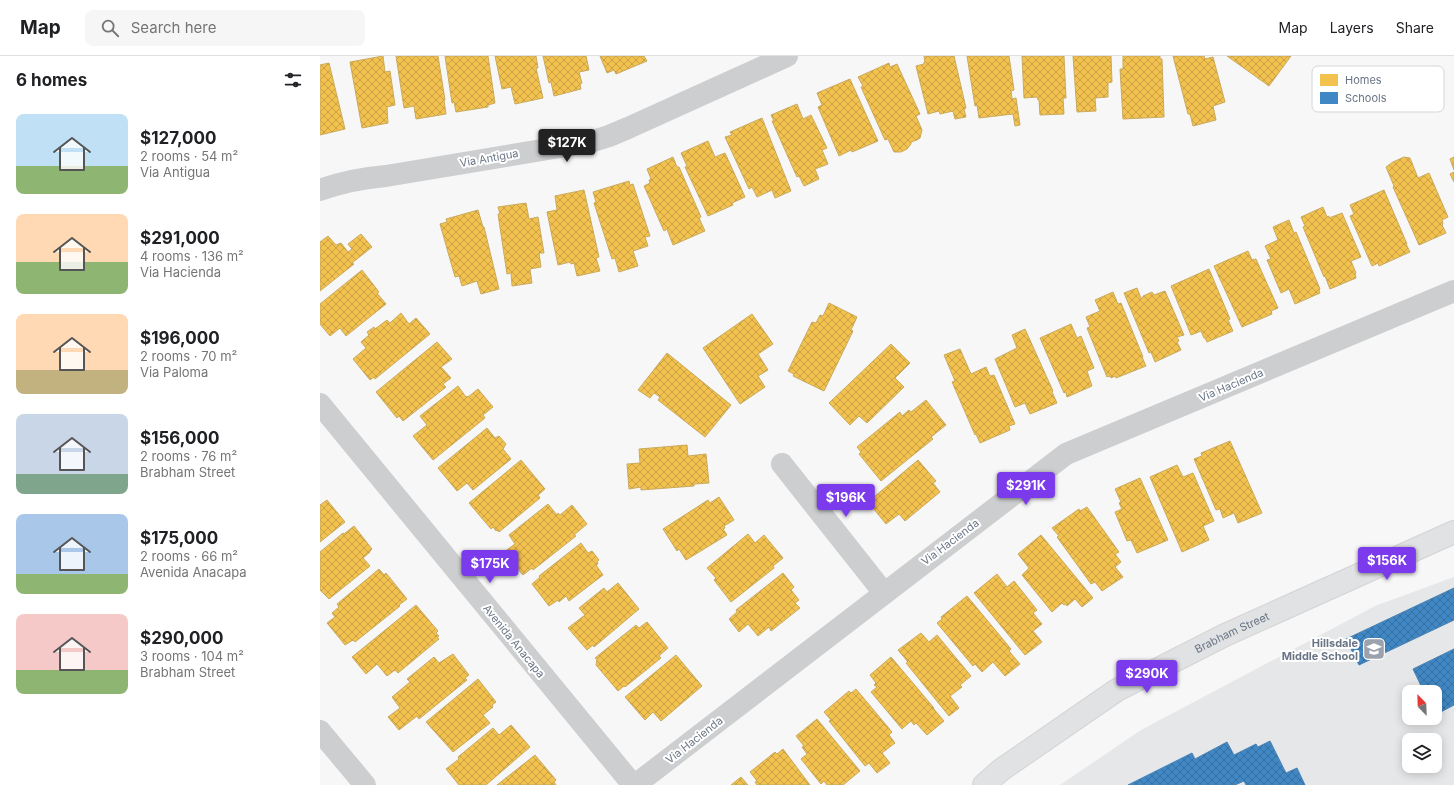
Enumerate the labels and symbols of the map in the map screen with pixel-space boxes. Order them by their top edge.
legend [1312,66,1444,112]
text: Homes [1345,73,1382,87]
text: Schools [1345,91,1387,105]
pin: $127K [539,129,595,163]
street label: Via Antigua [459,146,519,170]
street label: Via Hacienda [1197,365,1265,405]
pin: $291K [998,472,1054,506]
pin: $196K [818,484,874,518]
street label: Via Hacienda [918,516,982,568]
pin: $156K [1359,547,1415,581]
pin: $175K [462,550,518,584]
street label: Avenida Anacapa [480,602,548,680]
street label: Brabham Street [1192,609,1272,656]
place label: Hillsdale Middle School [1282,636,1358,663]
school or university icon: Hillsdale Middle School [1361,636,1387,662]
pin: $290K [1119,660,1175,694]
north arrow [1402,685,1442,725]
street label: Via Hacienda [663,713,725,767]

